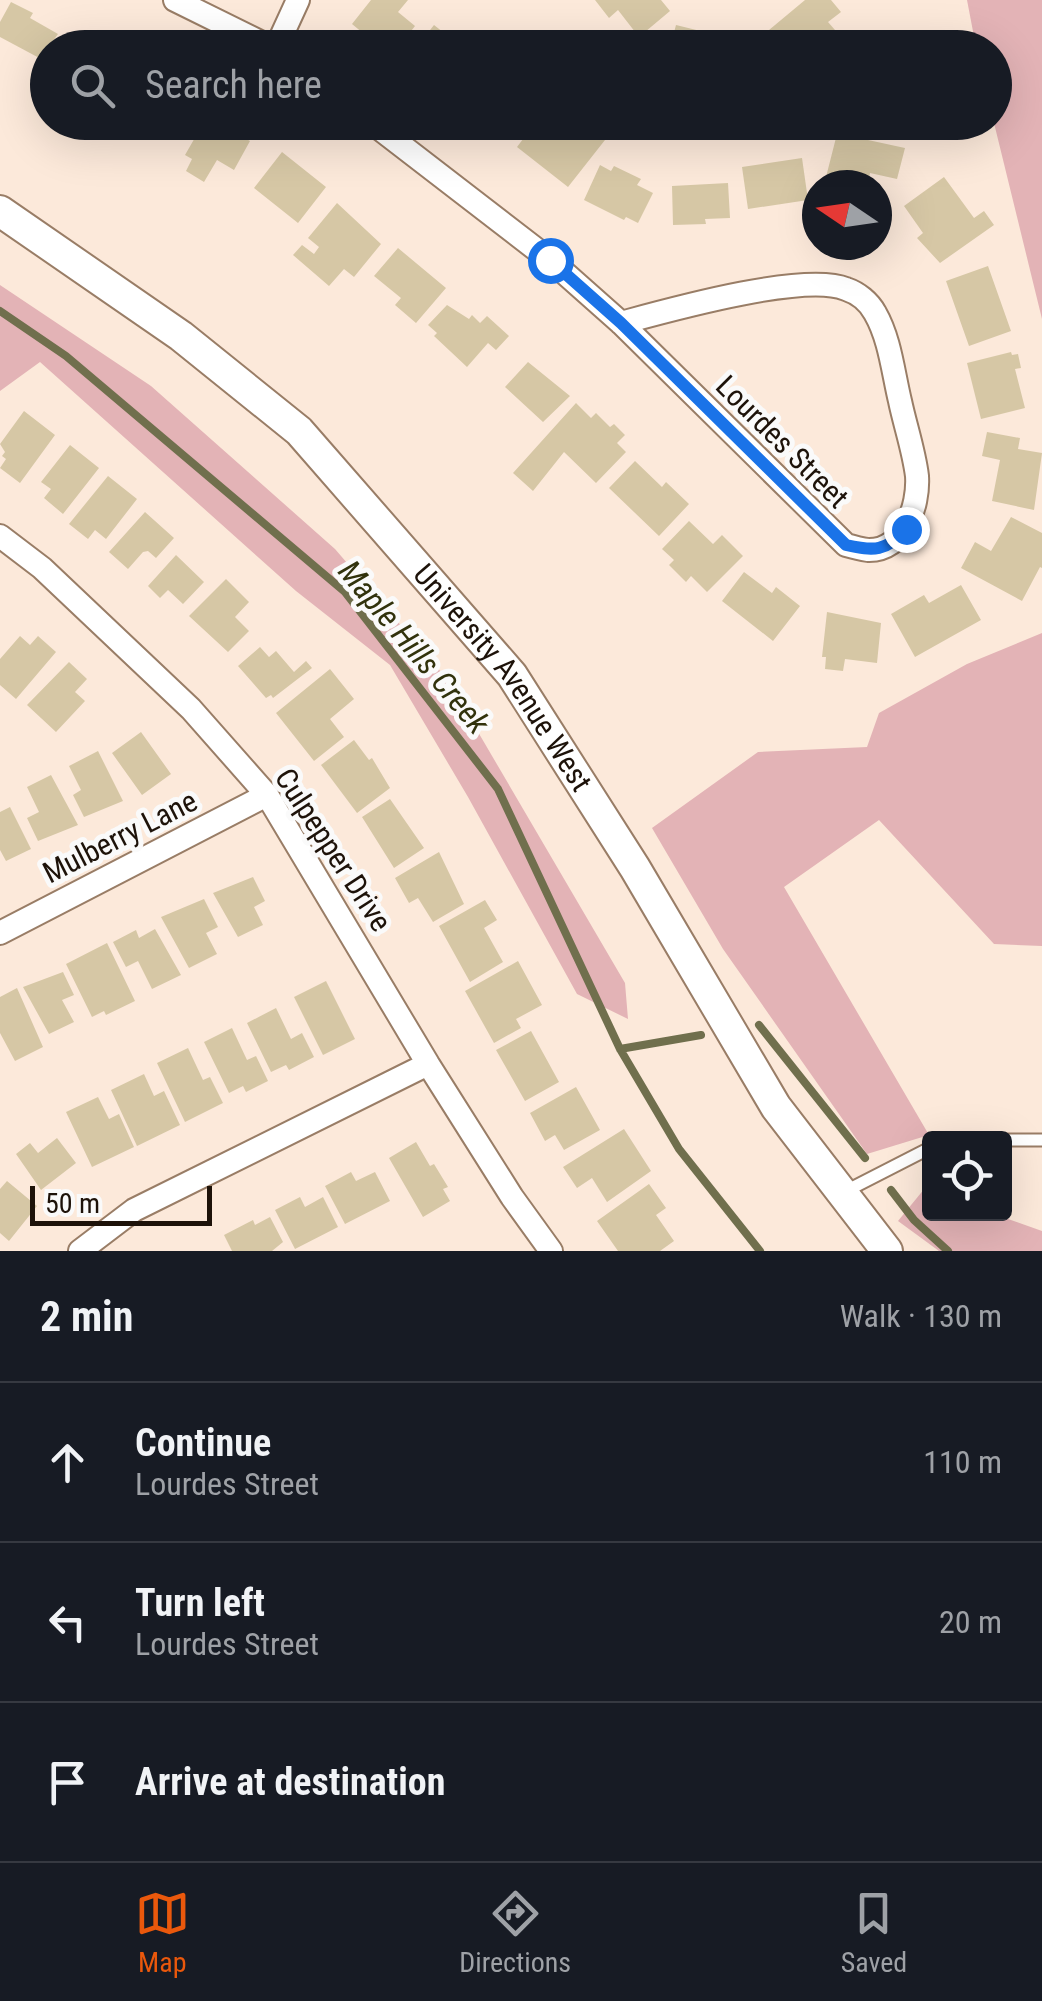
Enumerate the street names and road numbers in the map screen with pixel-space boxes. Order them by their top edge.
street label: Lourdes Street [709,368,856,515]
street label: University Avenue West [406,557,599,797]
street label: Culpepper Drive [268,762,399,938]
street label: Mulberry Lane [37,783,203,890]

